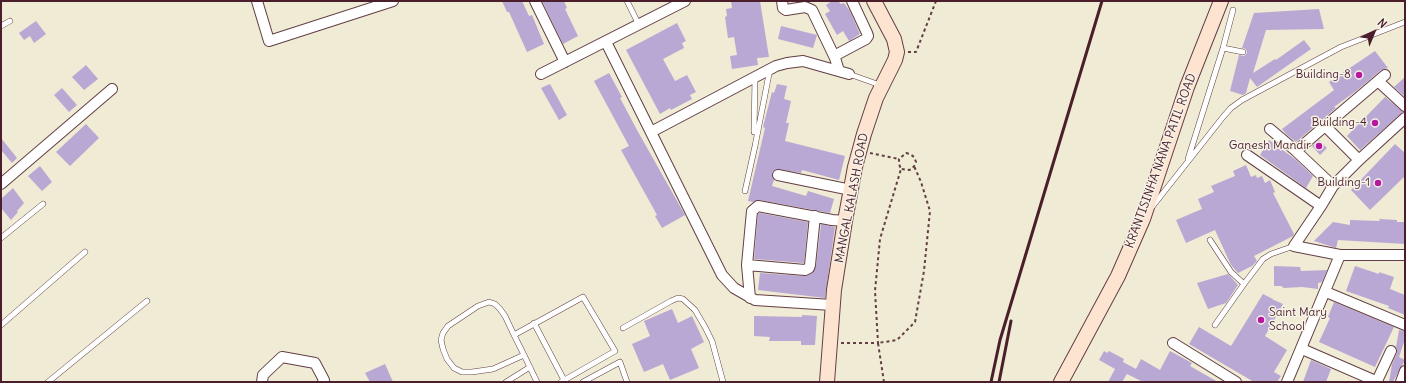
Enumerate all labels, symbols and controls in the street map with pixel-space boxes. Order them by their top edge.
north arrow [1354,12,1394,52]
text: N [1375,16,1390,31]
place label: Building-8 [1295,68,1351,82]
marker: Building-8 [1354,70,1364,80]
street label: KRANTISINHA NANA PATIL ROAD [1123,72,1199,250]
place label: Building-4 [1311,116,1367,130]
marker: Building-4 [1370,118,1380,128]
street label: MANGAL KALASH ROAD [832,132,872,264]
place label: Ganesh Mandir [1229,139,1311,153]
marker: Ganesh Mandir [1314,141,1324,151]
place label: Building-1 [1317,176,1370,190]
marker: Building-1 [1373,178,1383,188]
place label: Saint Mary School [1269,306,1327,334]
marker: Saint Mary School [1256,315,1266,325]

